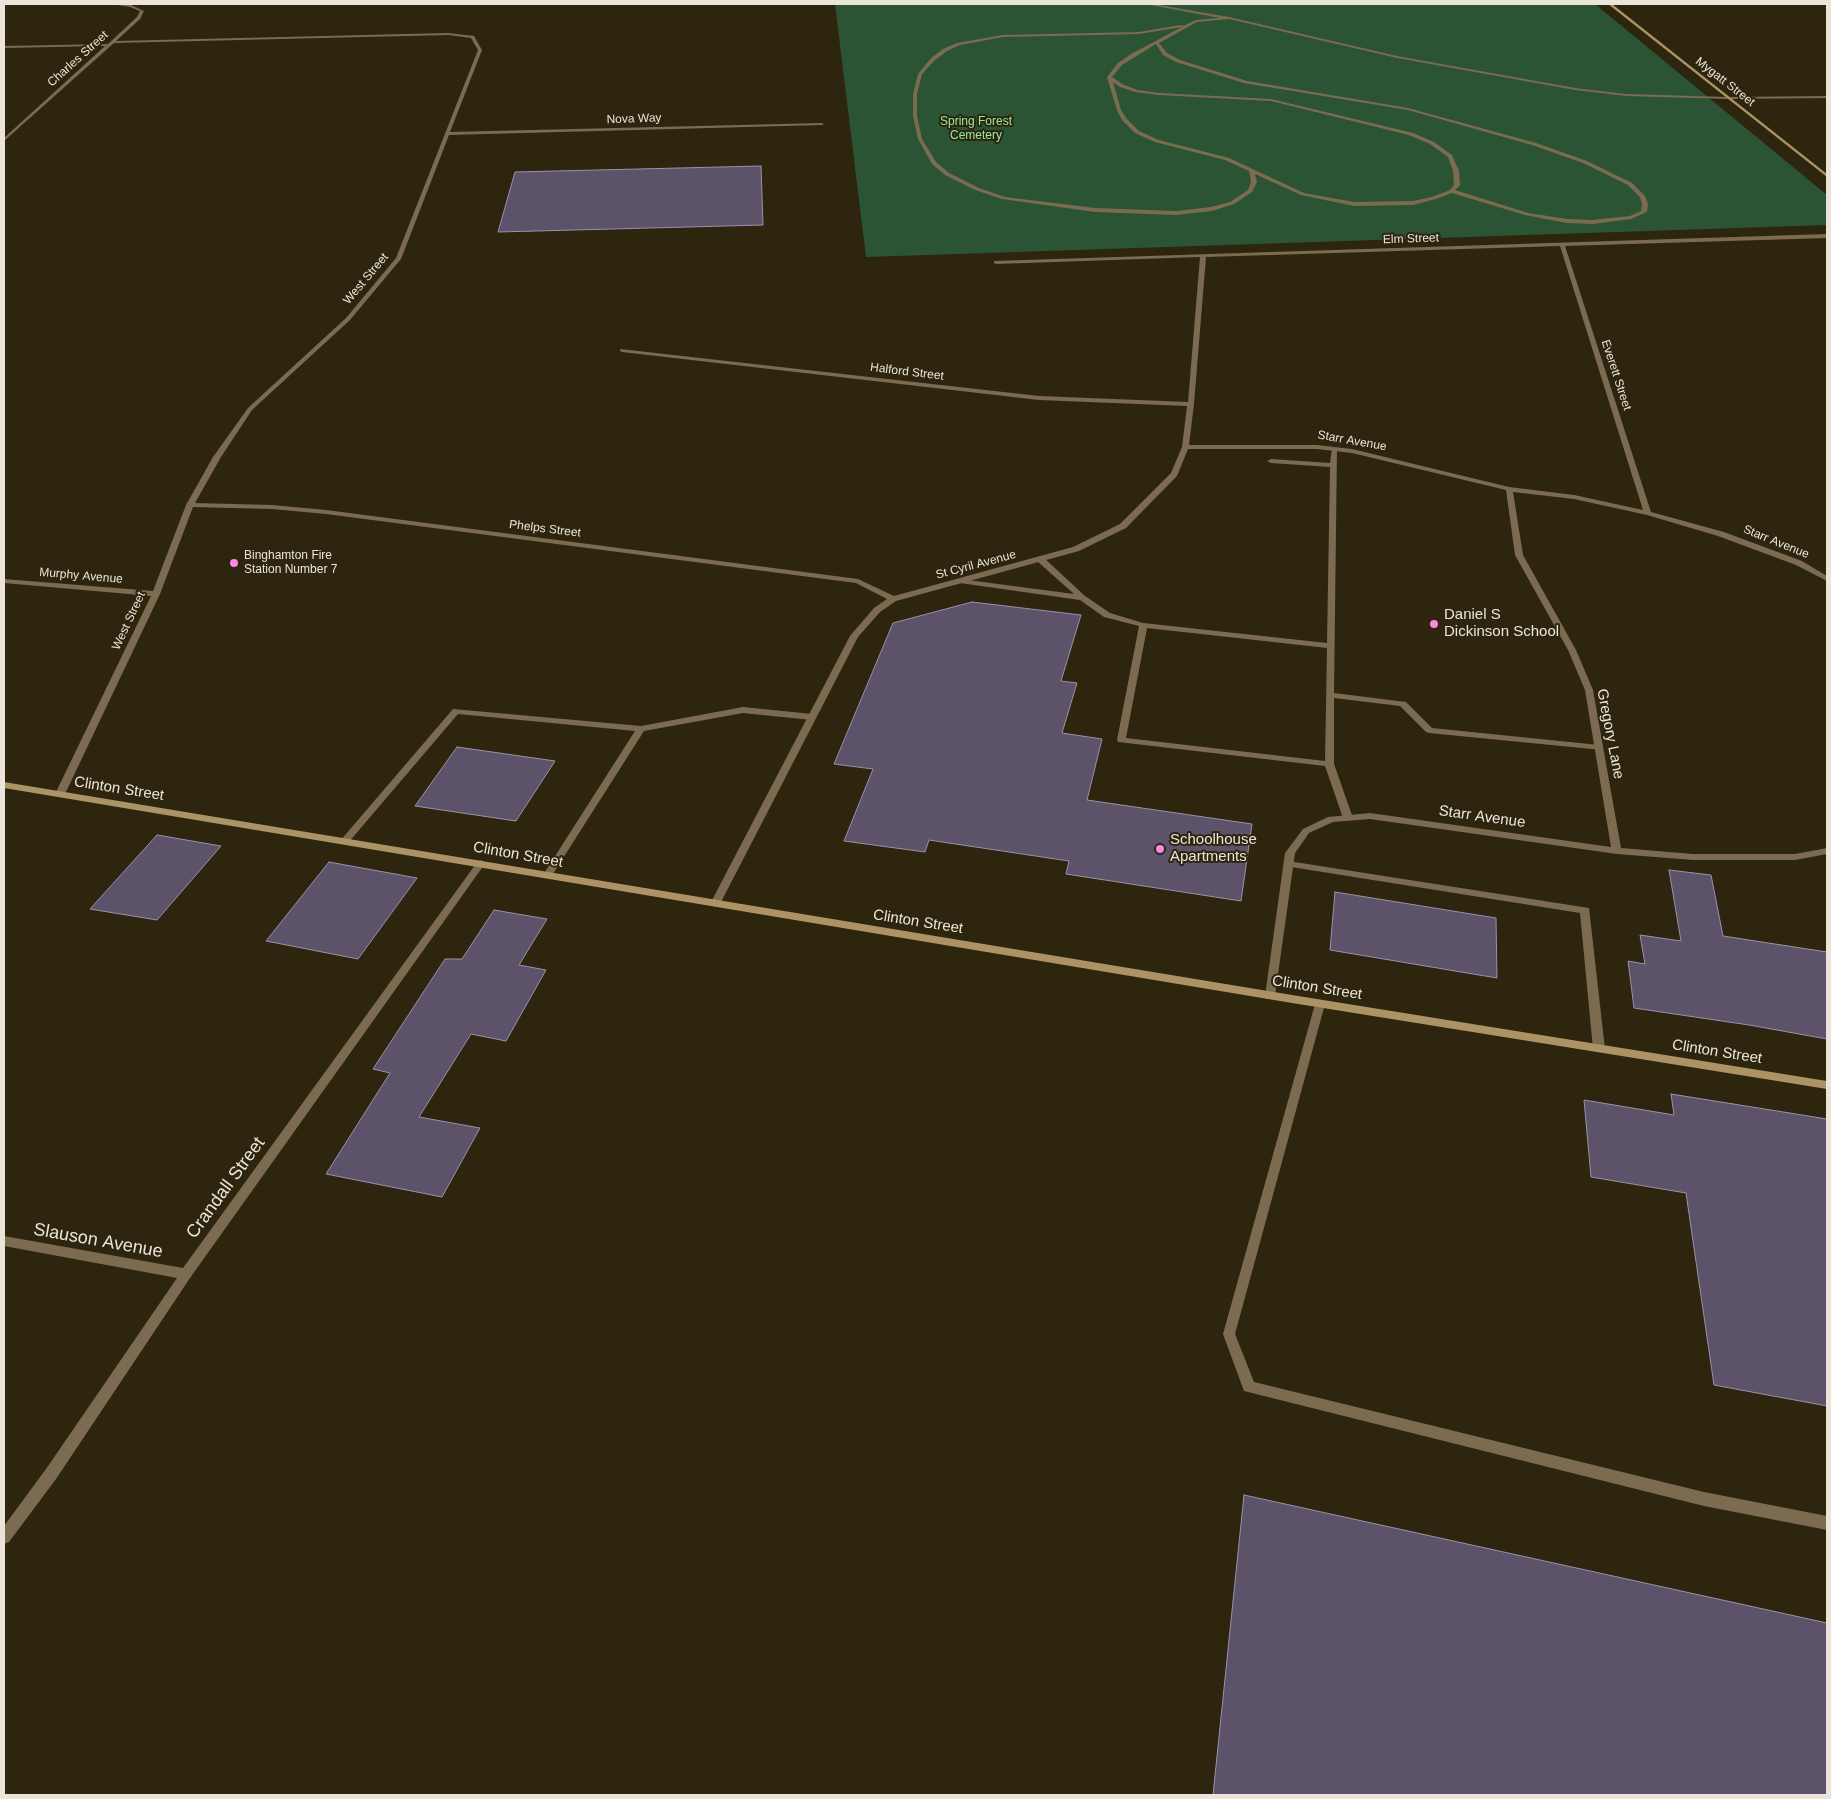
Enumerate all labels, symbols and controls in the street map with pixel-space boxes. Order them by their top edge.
street label: Charles Street [45,28,111,90]
street label: Mygatt Street [1692,54,1758,110]
street label: Nova Way [606,111,662,127]
park label: Spring Forest Cemetery [940,115,1012,143]
street label: Elm Street [1383,231,1439,247]
street label: West Street [340,250,392,308]
street label: Everett Street [1598,338,1634,412]
street label: Halford Street [869,360,945,384]
street label: Starr Avenue [1316,428,1388,454]
street label: Phelps Street [508,517,582,541]
street label: Starr Avenue [1741,522,1811,562]
street label: St Cyril Avenue [934,547,1018,583]
place label: Binghamton Fire Station Number 7 [244,549,337,577]
marker: Binghamton Fire Station Number 7 [228,557,240,569]
street label: Murphy Avenue [39,565,123,587]
street label: West Street [109,590,149,652]
place label: Daniel S Dickinson School [1444,606,1559,641]
marker: Daniel S Dickinson School [1428,618,1440,630]
street label: Gregory Lane [1592,687,1628,781]
street label: Clinton Street [73,773,165,805]
street label: Starr Avenue [1438,802,1526,832]
place label: Schoolhouse Apartments [1170,831,1257,866]
street label: Clinton Street [472,838,564,872]
marker: Schoolhouse Apartments [1154,843,1166,855]
street label: Clinton Street [872,906,964,938]
street label: Clinton Street [1271,972,1363,1004]
street label: Clinton Street [1671,1036,1763,1068]
street label: Crandall Street [182,1133,270,1243]
street label: Slauson Avenue [32,1219,164,1263]

